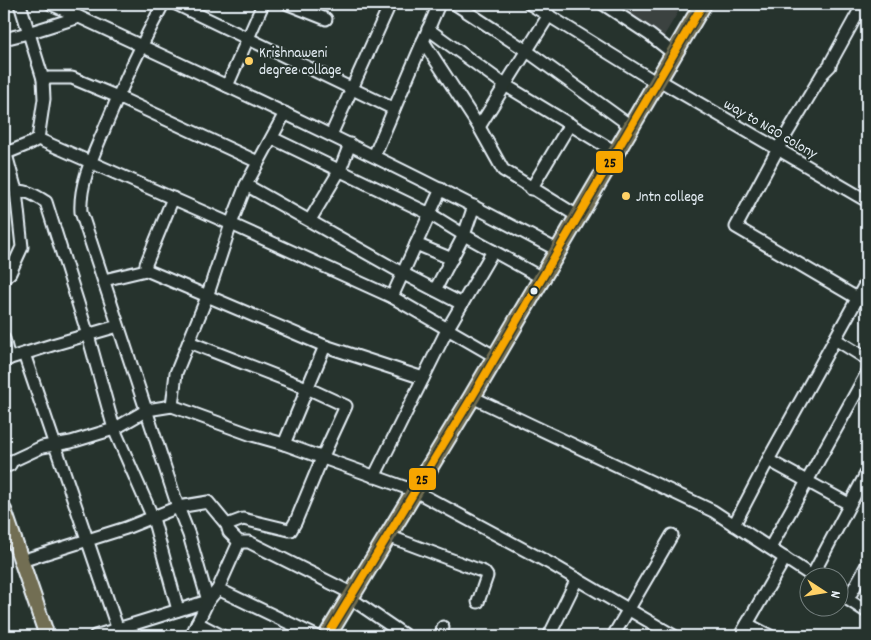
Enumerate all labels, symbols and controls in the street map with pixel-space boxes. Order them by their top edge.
place label: Krishnaweni degree collage [259,43,342,82]
marker: Krishnaweni degree collage [243,55,255,67]
street label: way to NGO colony [719,94,822,166]
line badge: 25 [595,150,624,174]
text: 25 [604,154,617,174]
place label: Jntn college [636,187,704,209]
marker: Jntn college [620,190,632,202]
unlabelled marker [529,286,539,296]
line badge: 25 [408,467,437,491]
text: 25 [416,471,429,491]
north arrow [798,568,848,618]
text: N [824,589,845,600]

